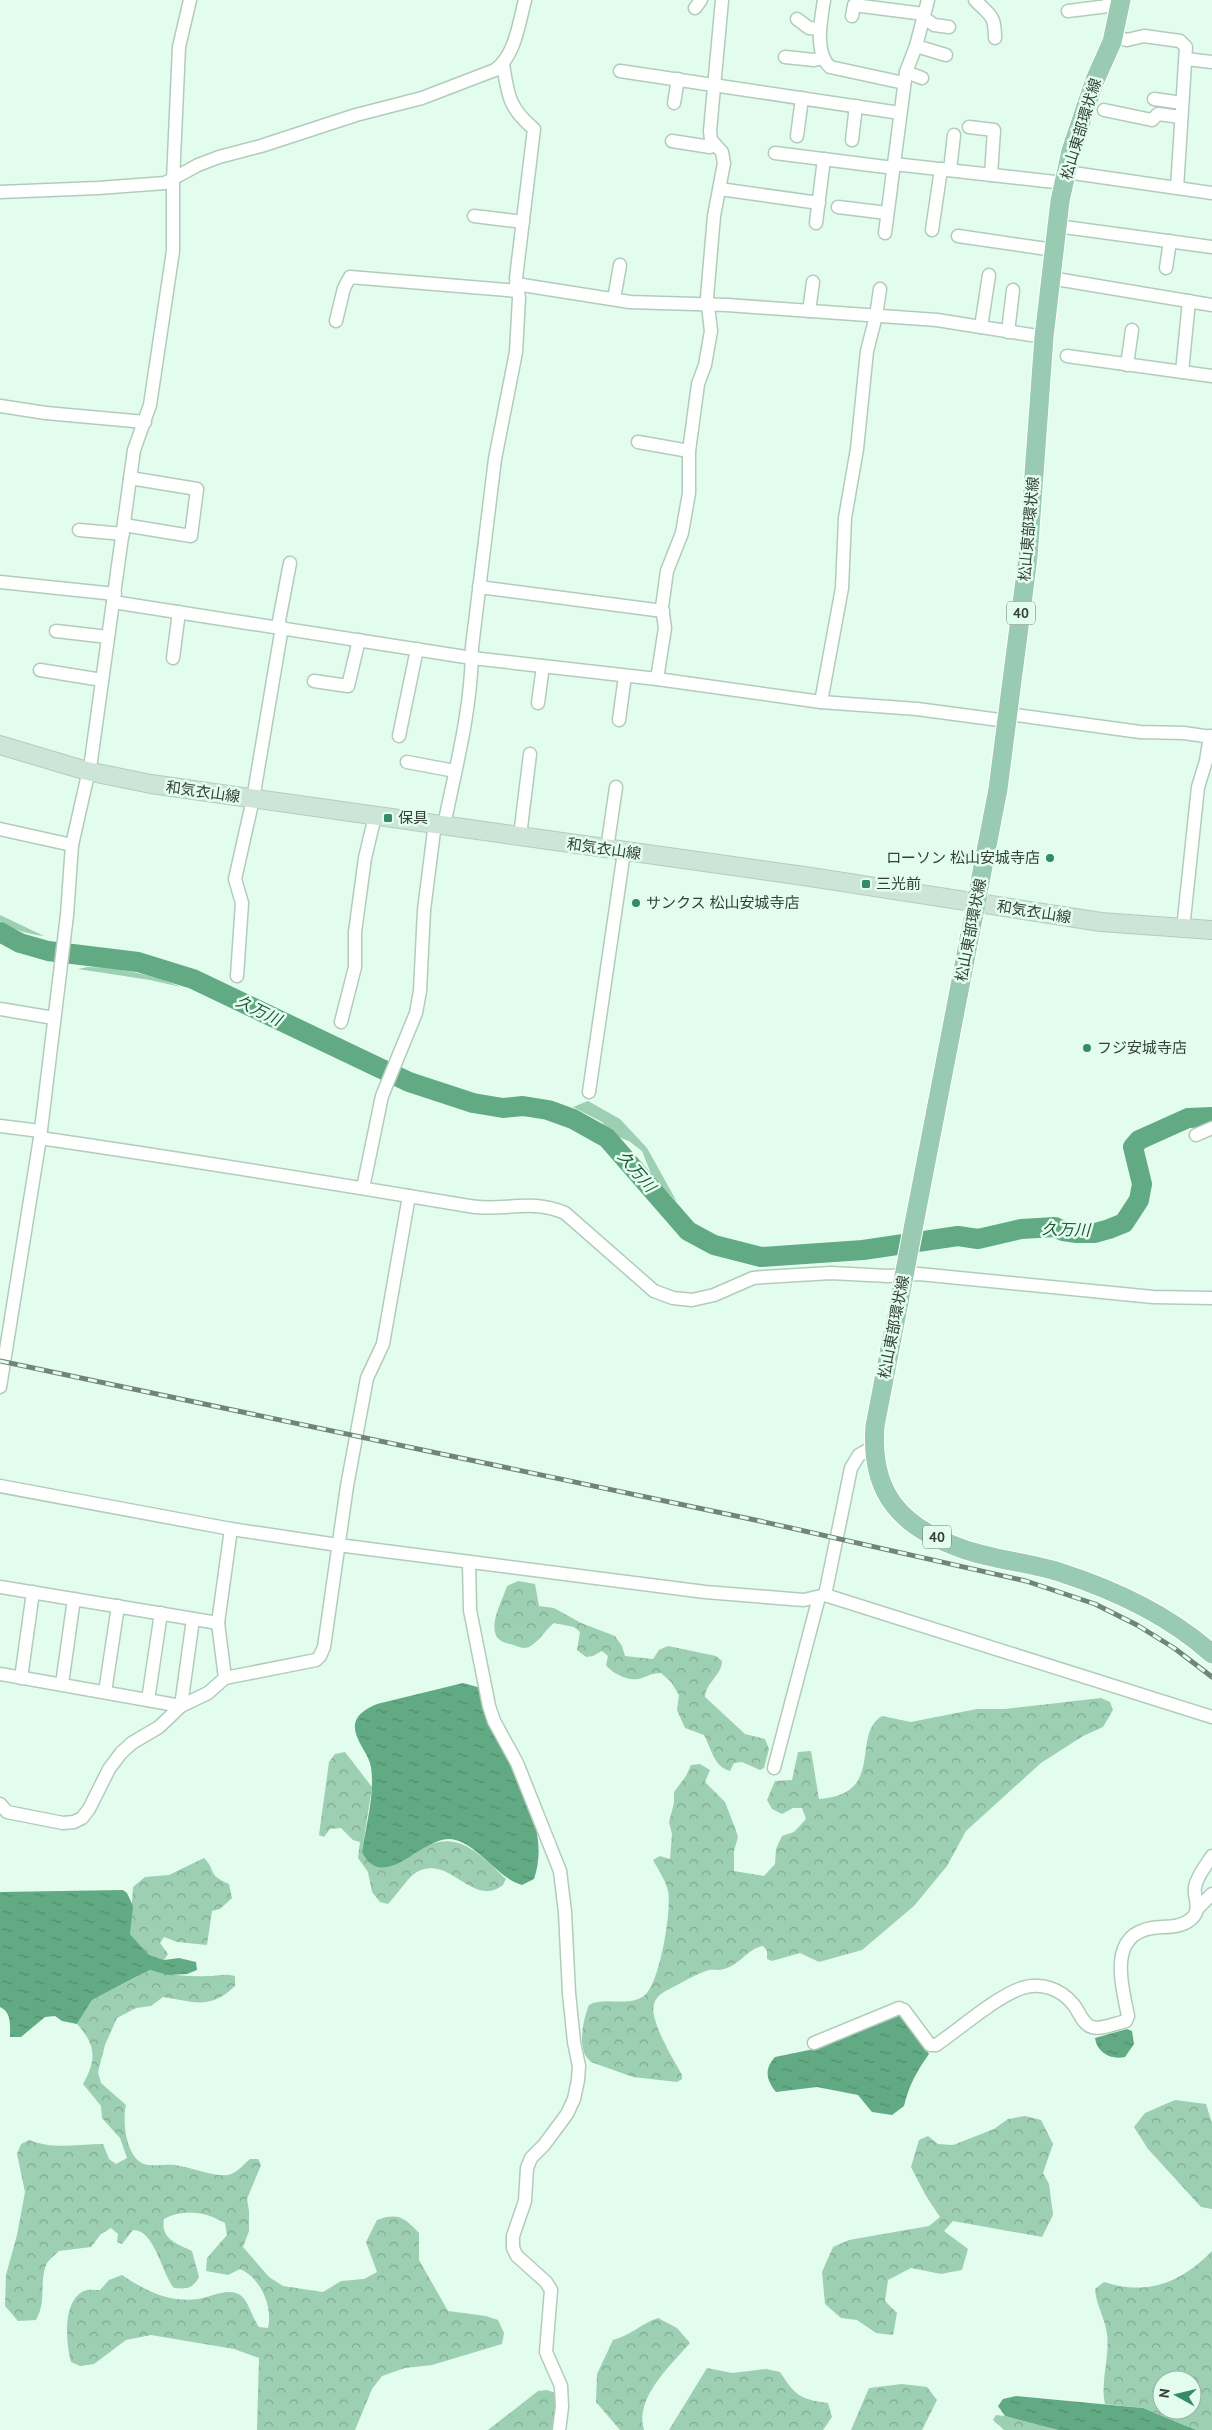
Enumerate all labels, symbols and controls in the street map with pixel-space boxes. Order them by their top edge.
street label: 松山東部環状線 [1056,76,1105,182]
street label: 松山東部環状線 [1014,476,1043,582]
road number: 40 [1007,602,1035,624]
street label: 和気衣山線 [165,777,242,806]
place label: 保具 [398,808,428,827]
marker: 保具 [382,812,394,824]
street label: 和気衣山線 [566,834,643,863]
place label: ローソン 松山安城寺店 [886,848,1040,867]
marker: ローソン 松山安城寺店 [1044,852,1056,864]
place label: 三光前 [876,874,921,893]
street label: 松山東部環状線 [951,877,990,983]
marker: 三光前 [860,878,872,890]
place label: サンクス 松山安城寺店 [646,893,800,912]
street label: 和気衣山線 [996,896,1073,927]
marker: サンクス 松山安城寺店 [630,897,642,909]
water label: 久万川 [233,990,287,1030]
place label: フジ安城寺店 [1097,1038,1187,1057]
marker: フジ安城寺店 [1081,1042,1093,1054]
water label: 久万川 [614,1146,662,1197]
water label: 久万川 [1042,1218,1092,1240]
street label: 松山東部環状線 [874,1274,913,1380]
road number: 40 [923,1525,951,1548]
north arrow [1152,2370,1202,2420]
text: N [1155,2387,1174,2399]

